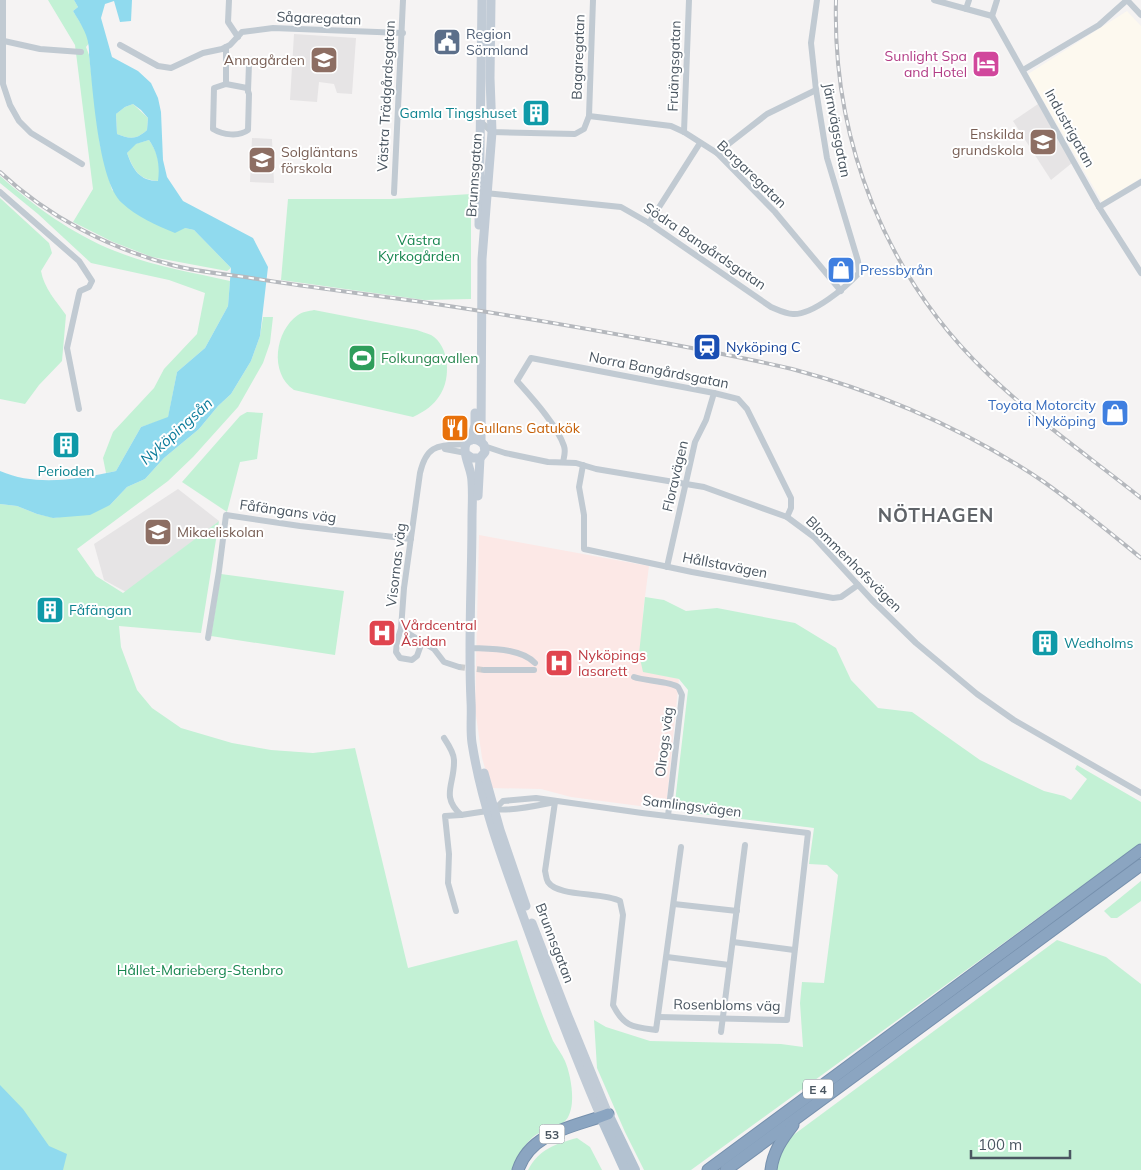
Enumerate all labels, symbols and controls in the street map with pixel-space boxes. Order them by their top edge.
street label: Sågaregatan [276,8,362,28]
street label: Bagaregatan [568,14,588,100]
street label: Västra Trädgårdsgatan [373,20,399,172]
street label: Fruängsgatan [663,20,685,112]
place label: Region Sörmland [466,25,528,59]
public building icon: Region Sörmland [432,27,462,57]
school or university icon: Annagården [309,45,339,75]
place label: Sunlight Spa and Hotel [885,47,967,81]
hotel icon: Sunlight Spa and Hotel [971,49,1001,79]
place label: Annagården [224,51,305,69]
street label: Järnvägsgatan [819,81,855,179]
street label: Industrigatan [1041,86,1099,170]
building icon: Gamla Tingshuset [521,98,551,128]
place label: Gamla Tingshuset [400,104,517,122]
place label: Enskilda grundskola [952,125,1024,159]
school or university icon: Enskilda grundskola [1028,127,1058,157]
street label: Brunnsgatan [462,132,486,218]
street label: Borgaregatan [713,136,791,212]
place label: Solgläntans förskola [281,143,358,177]
school or university icon: Solgläntans förskola [247,145,277,175]
street label: Södra Bangårdsgatan [640,198,770,294]
park label: Västra Kyrkogården [378,231,460,265]
shop icon: Pressbyrån [826,255,856,285]
place label: Pressbyrån [860,261,933,279]
station icon: Nyköping C [692,332,722,362]
place label: Nyköping C [726,338,801,356]
sports icon: Folkungavallen [347,343,377,373]
street label: Norra Bangårdsgatan [587,348,731,392]
place label: Folkungavallen [381,349,478,367]
water label: Nyköpingsån [136,393,216,468]
place label: Toyota Motorcity i Nyköping [988,396,1097,430]
shop icon: Toyota Motorcity i Nyköping [1100,398,1130,428]
restaurant icon: Gullans Gatukök [440,413,470,443]
place label: Gullans Gatukök [474,419,581,437]
building icon: Perioden [51,430,81,460]
street label: Floravägen [658,439,692,513]
place label: Perioden [37,462,95,480]
street label: Fåfängans väg [238,495,338,527]
district label: NÖTHAGEN [878,503,994,527]
street label: Blommenhofsvägen [802,512,906,616]
school or university icon: Mikaeliskolan [143,517,173,547]
street label: Visornas väg [382,522,410,608]
place label: Mikaeliskolan [177,523,264,541]
street label: Hållstavägen [681,548,769,582]
building icon: Fåfängan [35,595,65,625]
place label: Fåfängan [69,601,132,619]
place label: Vårdcentral Åsidan [401,616,477,650]
hospital icon: Vårdcentral Åsidan [367,618,397,648]
building icon: Wedholms [1030,628,1060,658]
place label: Wedholms [1064,634,1134,652]
place label: Nyköpings lasarett [578,646,646,680]
hospital icon: Nyköpings lasarett [544,648,574,678]
street label: Olrogs väg [651,706,677,778]
street label: Samlingsvägen [641,791,743,821]
street label: Brunnsgatan [531,900,579,986]
park label: Hållet-Marieberg-Stenbro [117,961,283,979]
street label: Rosenbloms väg [673,995,781,1015]
road number: E 4 [803,1080,833,1098]
road number: 53 [540,1124,564,1144]
scale bar [971,1128,1070,1160]
text: 100 m [978,1135,1022,1154]

